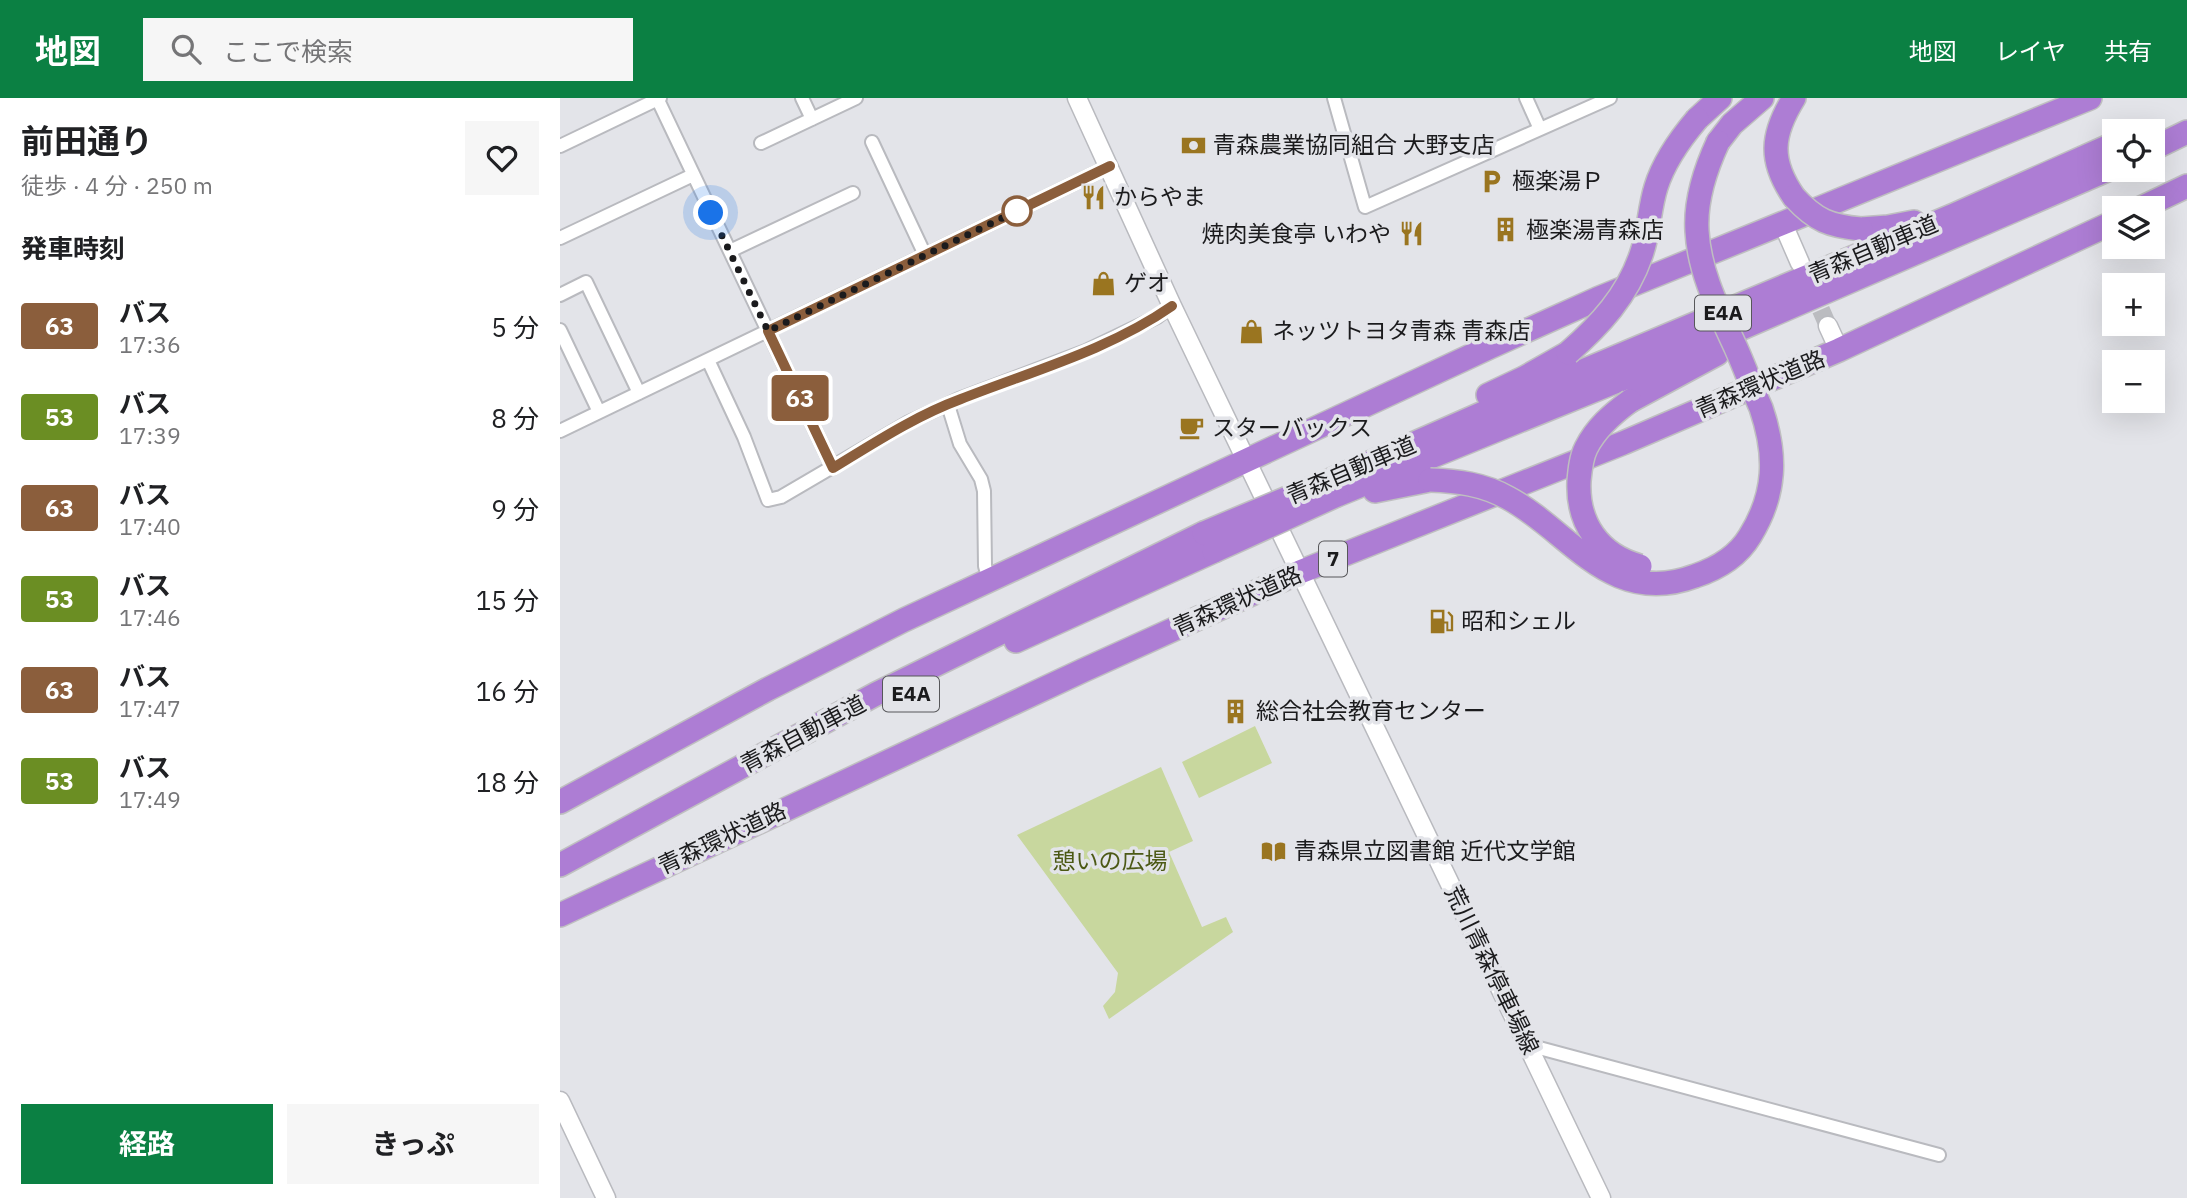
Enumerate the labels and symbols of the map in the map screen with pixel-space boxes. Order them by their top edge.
place label: 青森農業協同組合 大野支店 [1213,129,1494,159]
bank icon: 青森農業協同組合 大野支店 [1179,131,1207,159]
place label: 極楽湯Ｐ [1512,165,1604,195]
parking icon: 極楽湯Ｐ [1478,167,1506,195]
place label: からやま [1114,181,1206,211]
restaurant icon: からやま [1080,183,1108,211]
your location [693,195,728,230]
unlabelled marker [1002,196,1032,226]
street label: 青森自動車道 [1803,207,1942,289]
place label: 極楽湯青森店 [1526,214,1664,244]
building icon: 極楽湯青森店 [1492,216,1520,244]
place label: 焼肉美食亭 いわや [1202,218,1391,248]
restaurant icon: 焼肉美食亭 いわや [1397,220,1425,248]
place label: ゲオ [1124,267,1170,297]
shop icon: ゲオ [1090,269,1118,297]
road number: E4A [1695,296,1751,330]
place label: ネッツトヨタ青森 青森店 [1272,315,1530,345]
shop icon: ネッツトヨタ青森 青森店 [1238,317,1266,345]
street label: 青森環状道路 [1690,342,1829,424]
line badge: 63 [768,375,832,421]
place label: スターバックス [1212,412,1372,442]
cafe icon: スターバックス [1178,414,1206,442]
street label: 青森自動車道 [1281,428,1420,510]
road number: 7 [1319,542,1347,576]
street label: 青森環状道路 [1167,558,1306,642]
place label: 昭和シェル [1461,605,1576,635]
fuel station icon: 昭和シェル [1427,607,1455,635]
road number: E4A [883,676,939,712]
street label: 青森自動車道 [735,687,870,779]
place label: 総合社会教育センター [1256,695,1486,725]
building icon: 総合社会教育センター [1222,697,1250,725]
street label: 青森環状道路 [653,794,790,880]
place label: 青森県立図書館 近代文学館 [1294,835,1575,865]
library icon: 青森県立図書館 近代文学館 [1260,837,1288,865]
park label: 憩いの広場 [1053,845,1168,875]
street label: 荒川青森停車場線 [1439,880,1547,1059]

